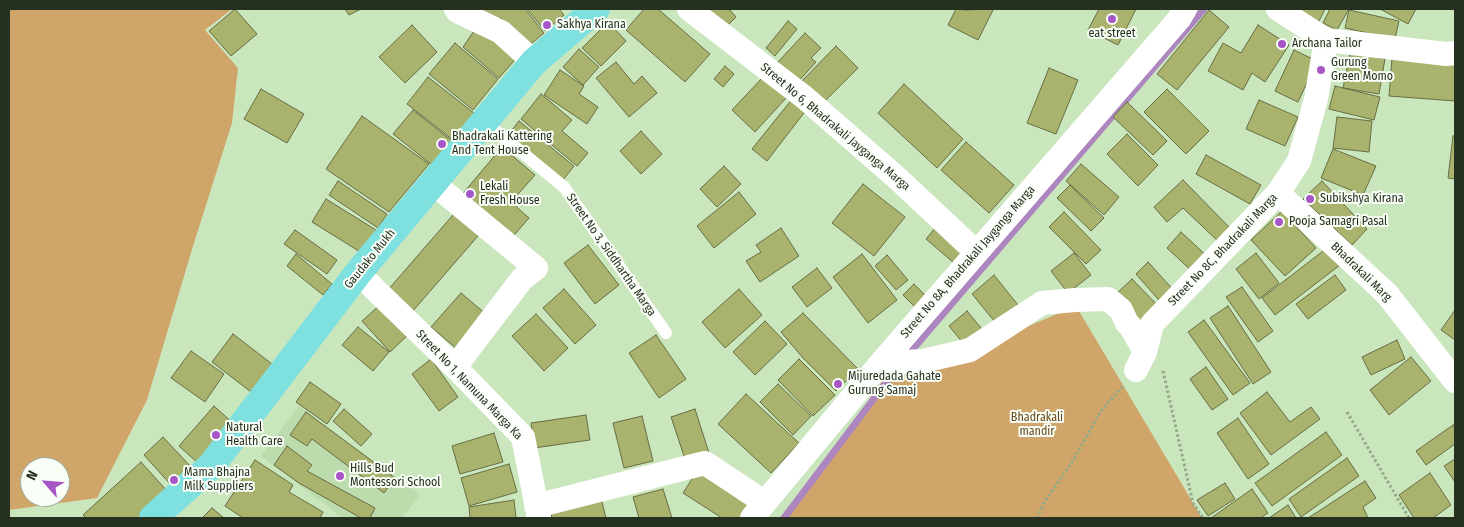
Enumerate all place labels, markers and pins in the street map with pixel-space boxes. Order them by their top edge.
marker: eat street [1106,13,1118,25]
place label: Sakhya Kirana [557,18,626,32]
marker: Sakhya Kirana [541,19,553,31]
place label: eat street [1088,27,1136,41]
place label: Archana Tailor [1292,37,1362,51]
marker: Archana Tailor [1276,38,1288,50]
place label: Gurung Green Momo [1331,56,1393,84]
marker: Gurung Green Momo [1315,64,1327,76]
place label: Bhadrakali Kattering And Tent House [452,130,552,158]
marker: Bhadrakali Kattering And Tent House [436,138,448,150]
place label: Lekali Fresh House [480,180,540,208]
marker: Lekali Fresh House [464,188,476,200]
place label: Subikshya Kirana [1320,192,1404,206]
marker: Subikshya Kirana [1304,193,1316,205]
place label: Pooja Samagri Pasal [1289,215,1387,229]
marker: Pooja Samagri Pasal [1273,216,1285,228]
place label: Mijuredada Gahate Gurung Samaj [848,370,941,398]
marker: Mijuredada Gahate Gurung Samaj [832,378,844,390]
place label: Natural Health Care [226,421,283,449]
marker: Natural Health Care [210,429,222,441]
place label: Hills Bud Montessori School [350,462,441,490]
place label: Mama Bhajna Milk Suppliers [184,466,253,494]
marker: Hills Bud Montessori School [334,470,346,482]
marker: Mama Bhajna Milk Suppliers [168,474,180,486]

